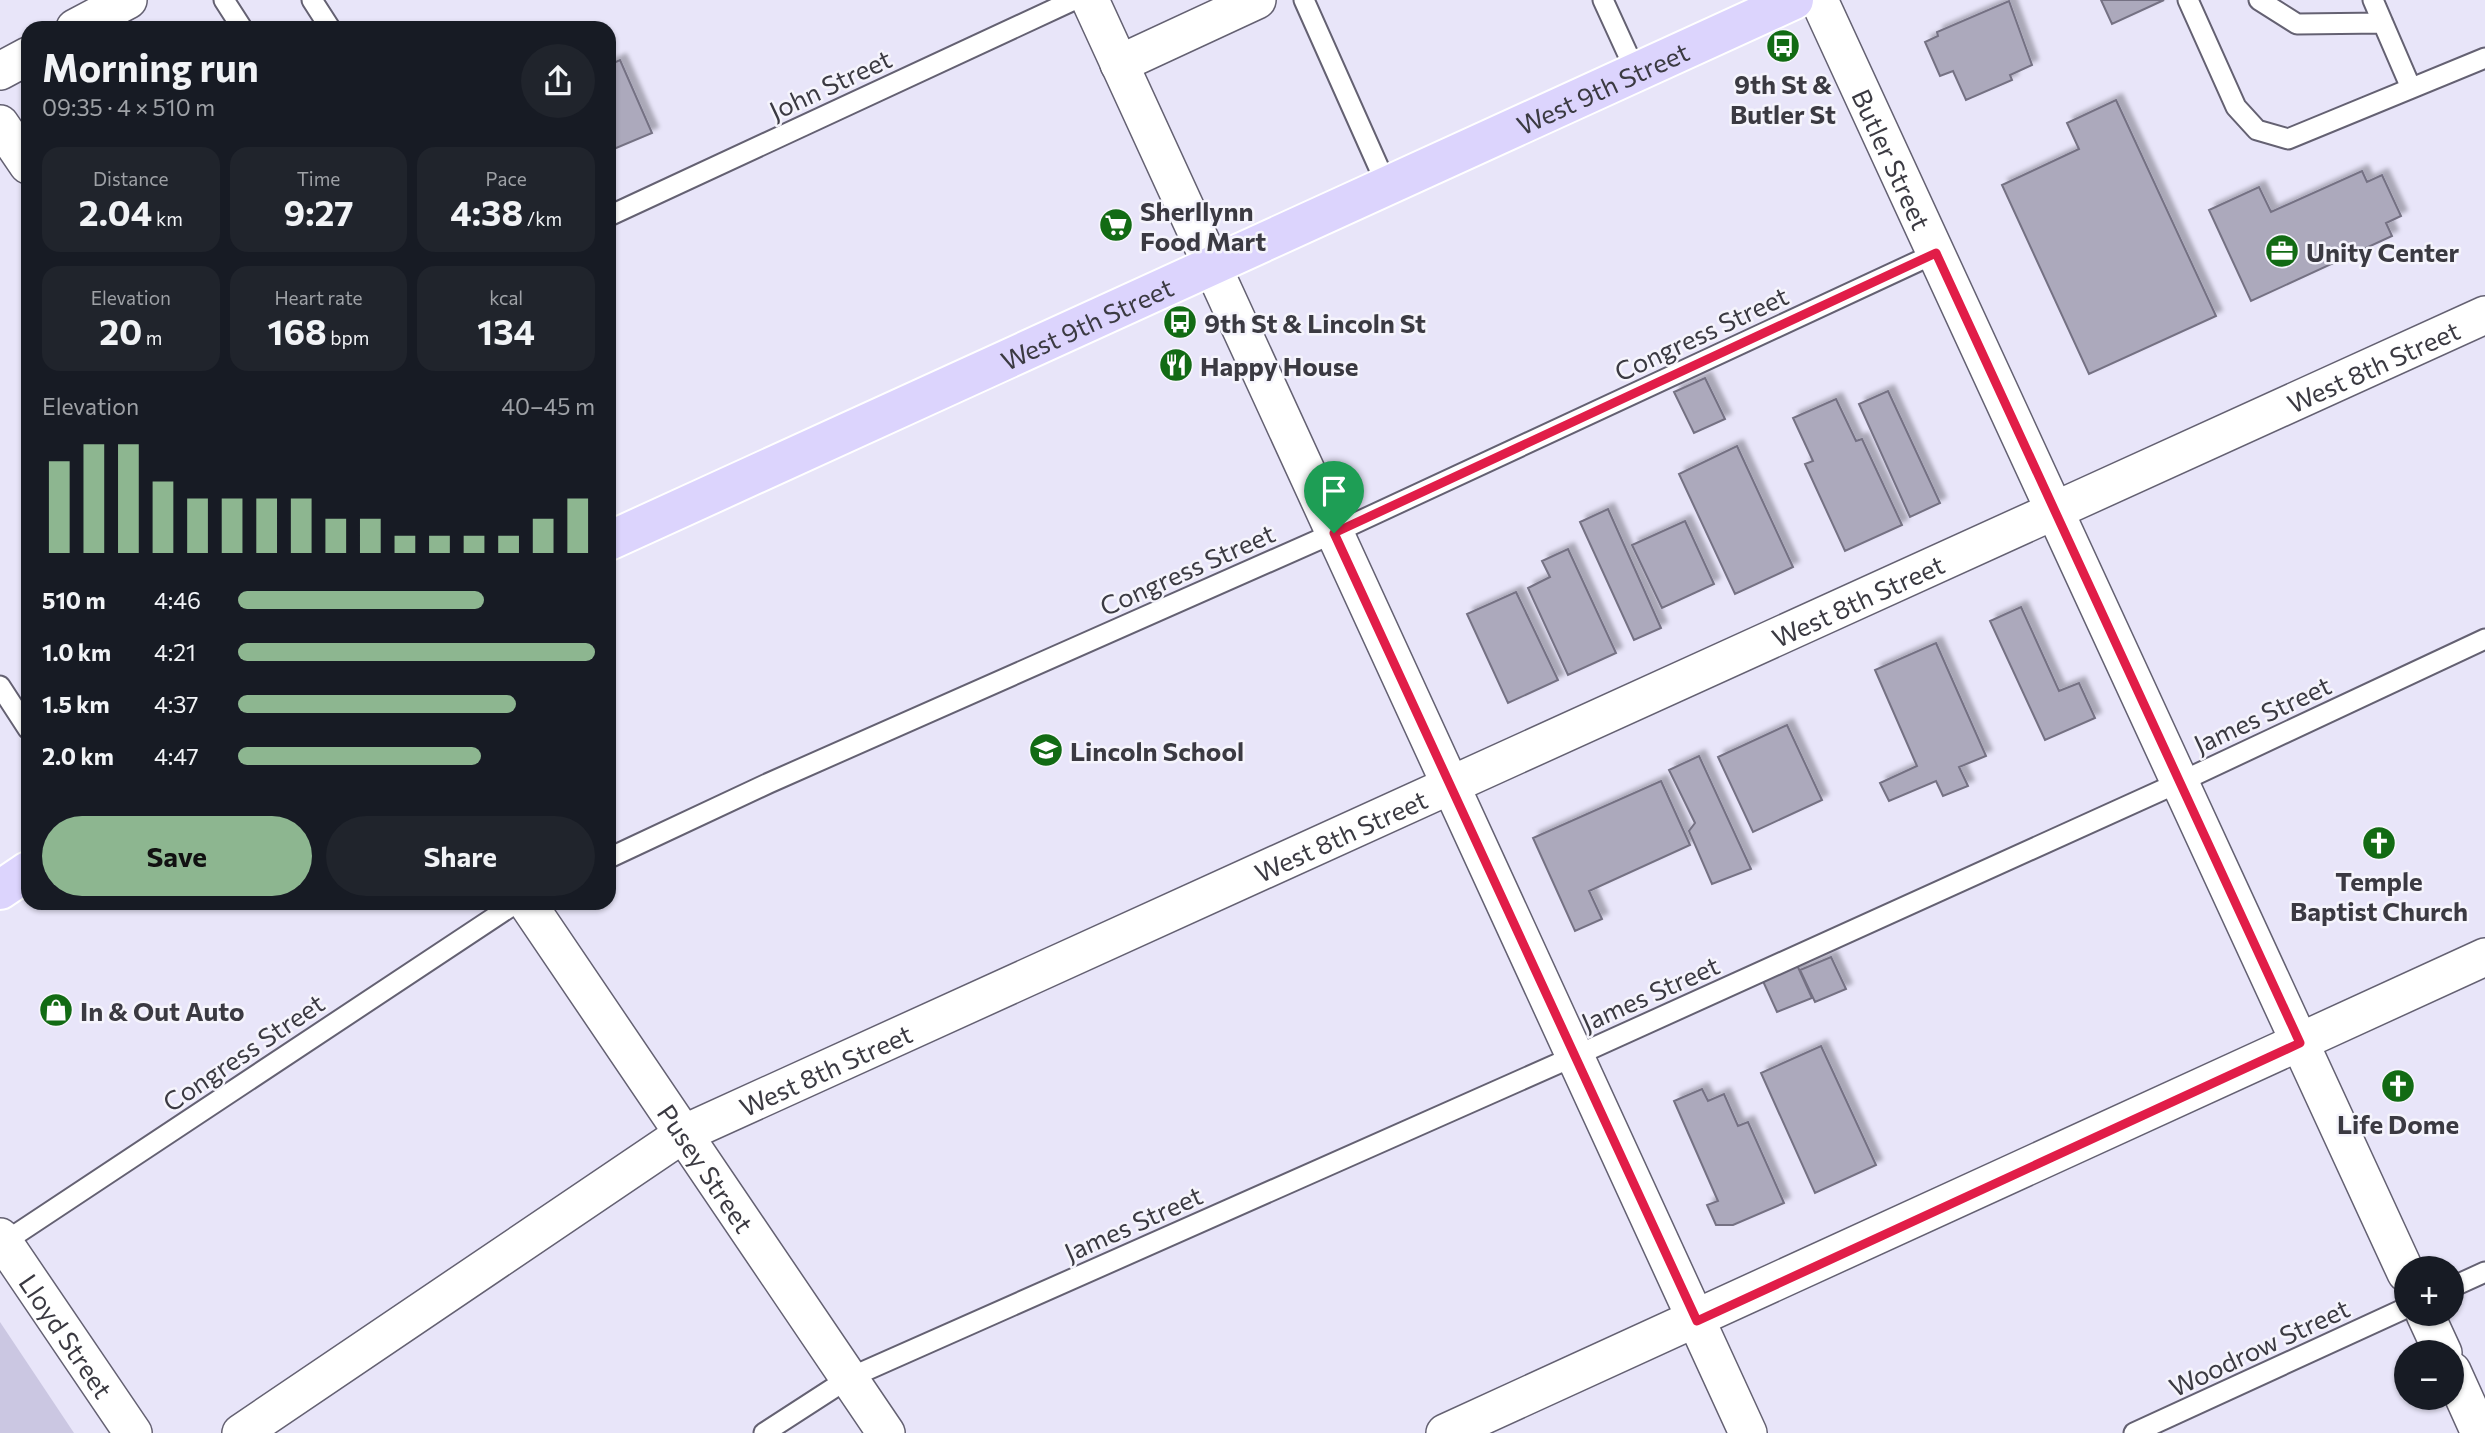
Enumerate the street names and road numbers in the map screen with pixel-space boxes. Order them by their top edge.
street label: West 9th Street [1511,35,1693,140]
street label: John Street [764,42,896,126]
street label: Butler Street [1847,84,1938,234]
street label: West 9th Street [996,270,1178,376]
street label: Congress Street [1609,279,1793,387]
street label: West 8th Street [2282,313,2464,418]
street label: Congress Street [1095,517,1279,621]
street label: West 8th Street [1767,548,1949,653]
street label: James Street [2188,669,2336,759]
street label: West 8th Street [1250,783,1432,888]
street label: James Street [1576,949,1724,1037]
street label: Congress Street [156,987,330,1117]
street label: West 8th Street [734,1017,916,1122]
street label: Pusey Street [652,1098,761,1238]
street label: James Street [1059,1179,1207,1267]
street label: Lloyd Street [14,1267,120,1403]
street label: Woodrow Street [2164,1292,2354,1402]

